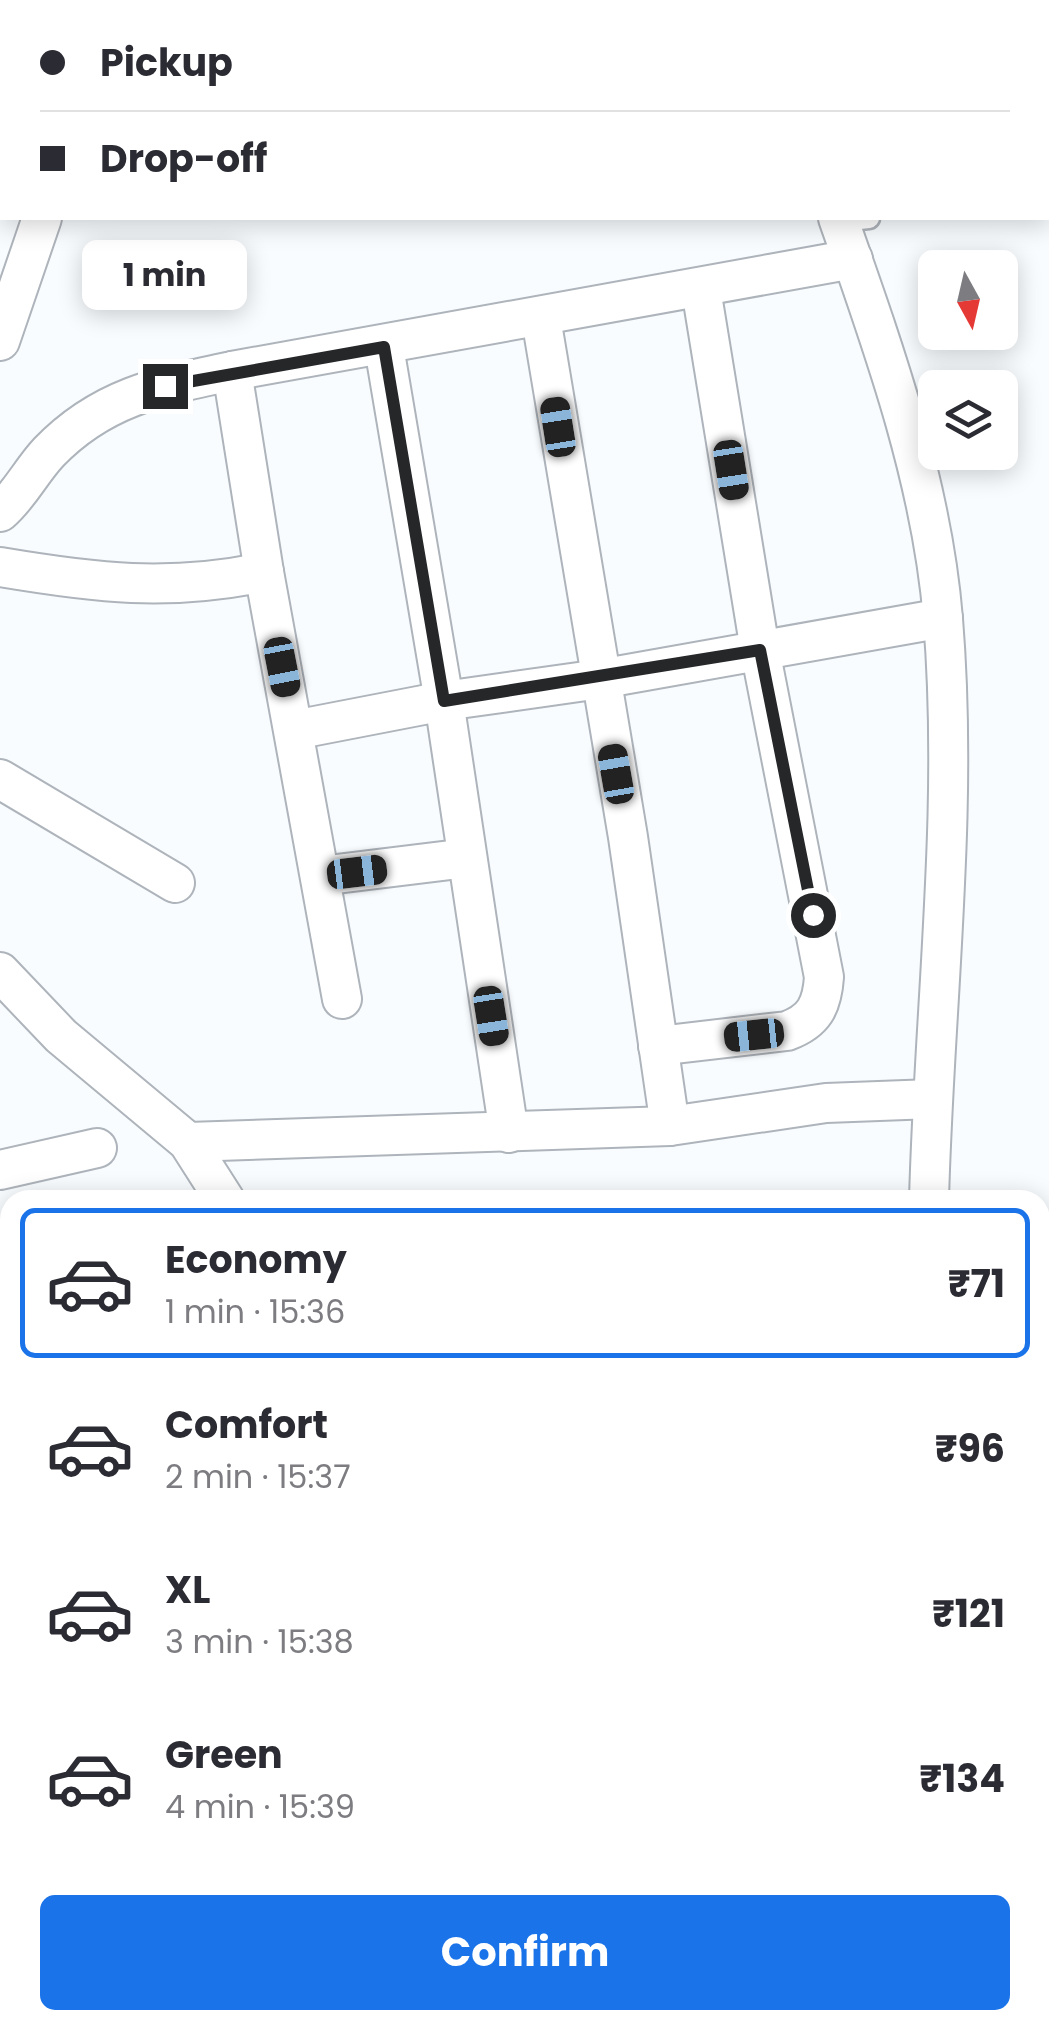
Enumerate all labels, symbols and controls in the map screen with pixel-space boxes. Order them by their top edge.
text: Pickup [100,36,233,89]
text: Drop-off [100,132,268,185]
callout: 1 min [82,241,248,311]
north arrow [918,250,1018,350]
map controls [918,250,1018,470]
text: 1 min [123,252,206,297]
route end [143,364,188,409]
button: layers [918,370,1018,470]
car [538,395,578,459]
car [711,438,751,502]
car [262,635,302,699]
car [596,742,636,806]
car [325,853,389,891]
route start [791,893,836,938]
car [471,984,511,1048]
car [723,1017,785,1053]
text: Economy [165,1233,347,1286]
icon: car [45,1238,135,1328]
text: ₹71 [948,1257,1005,1310]
text: 1 min · 15:36 [165,1289,345,1334]
text: Comfort [165,1398,328,1451]
icon: car [45,1403,135,1493]
text: ₹96 [935,1422,1005,1475]
text: 2 min · 15:37 [165,1454,351,1499]
text: XL [165,1563,210,1616]
icon: car [45,1568,135,1658]
text: ₹121 [932,1587,1005,1640]
text: 3 min · 15:38 [165,1619,354,1664]
text: Green [165,1728,283,1781]
icon: car [45,1733,135,1823]
text: ₹134 [919,1752,1005,1805]
text: 4 min · 15:39 [165,1784,355,1829]
button: Confirm [40,1895,1010,2010]

